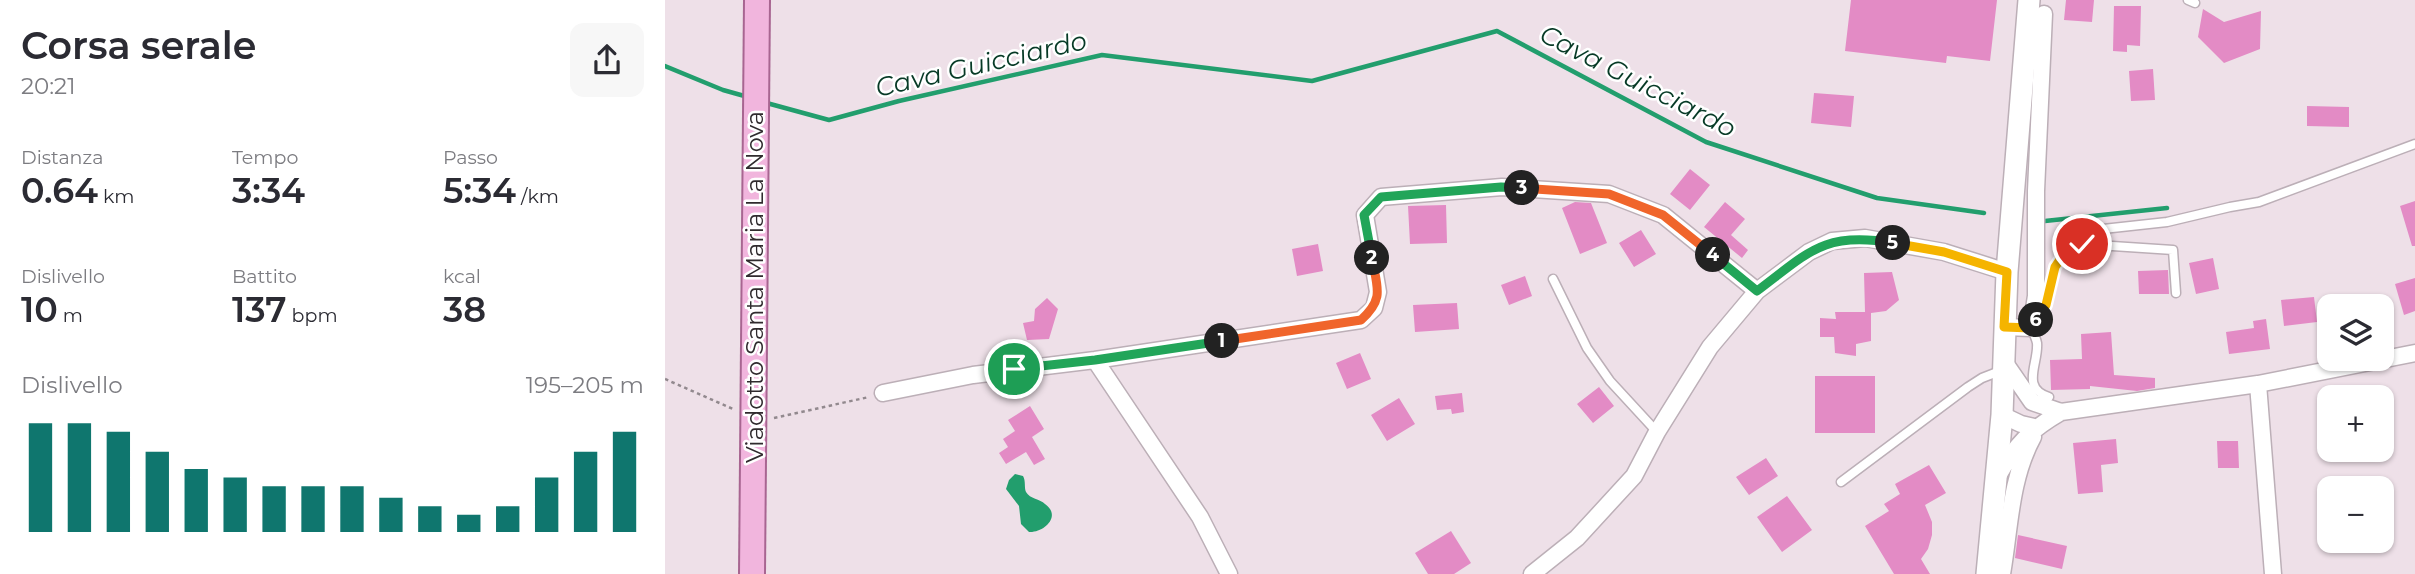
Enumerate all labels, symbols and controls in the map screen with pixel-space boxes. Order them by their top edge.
water label: Cava Guicciardo [1535,18,1741,144]
text: Corsa serale [21,22,256,69]
button: share [570,23,644,97]
water label: Cava Guicciardo [872,24,1090,104]
text: 20:21 [21,72,75,100]
street label: Viadotto Santa Maria La Nova [740,111,769,463]
text: Distanza [21,146,103,169]
text: Tempo [232,146,298,169]
text: Passo [443,146,498,169]
text: 0.64 [21,169,98,212]
text: 3:34 [232,169,305,212]
text: 5:34 [443,169,516,212]
pin: 3 [1505,170,1539,206]
text: 3 [1516,176,1527,199]
text: km [98,185,134,208]
text: /km [516,185,559,208]
pin [2052,214,2112,274]
icon: check [2063,225,2101,263]
pin: 5 [1875,226,1911,260]
text: 5 [1887,231,1898,254]
pin: 4 [1695,238,1731,272]
pin: 2 [1355,240,1389,276]
text: 4 [1706,243,1719,266]
text: 2 [1366,246,1377,269]
text: Dislivello [21,265,105,288]
text: Battito [232,265,297,288]
text: kcal [443,265,481,288]
text: 10 [21,288,58,331]
text: 137 [232,288,287,331]
text: 38 [443,288,486,331]
map controls [2317,294,2394,553]
button: layers [2317,294,2394,371]
pin: 6 [2019,302,2053,338]
text: m [58,304,83,327]
text: bpm [287,304,338,327]
text: 6 [2029,308,2042,331]
pin: 1 [1205,324,1239,358]
text: 1 [1218,329,1225,352]
pin [984,339,1044,399]
icon: arrive [995,350,1033,388]
text: Dislivello [21,371,123,399]
text: 195–205 m [526,371,644,399]
button: + [2317,385,2394,462]
button: − [2317,476,2394,553]

